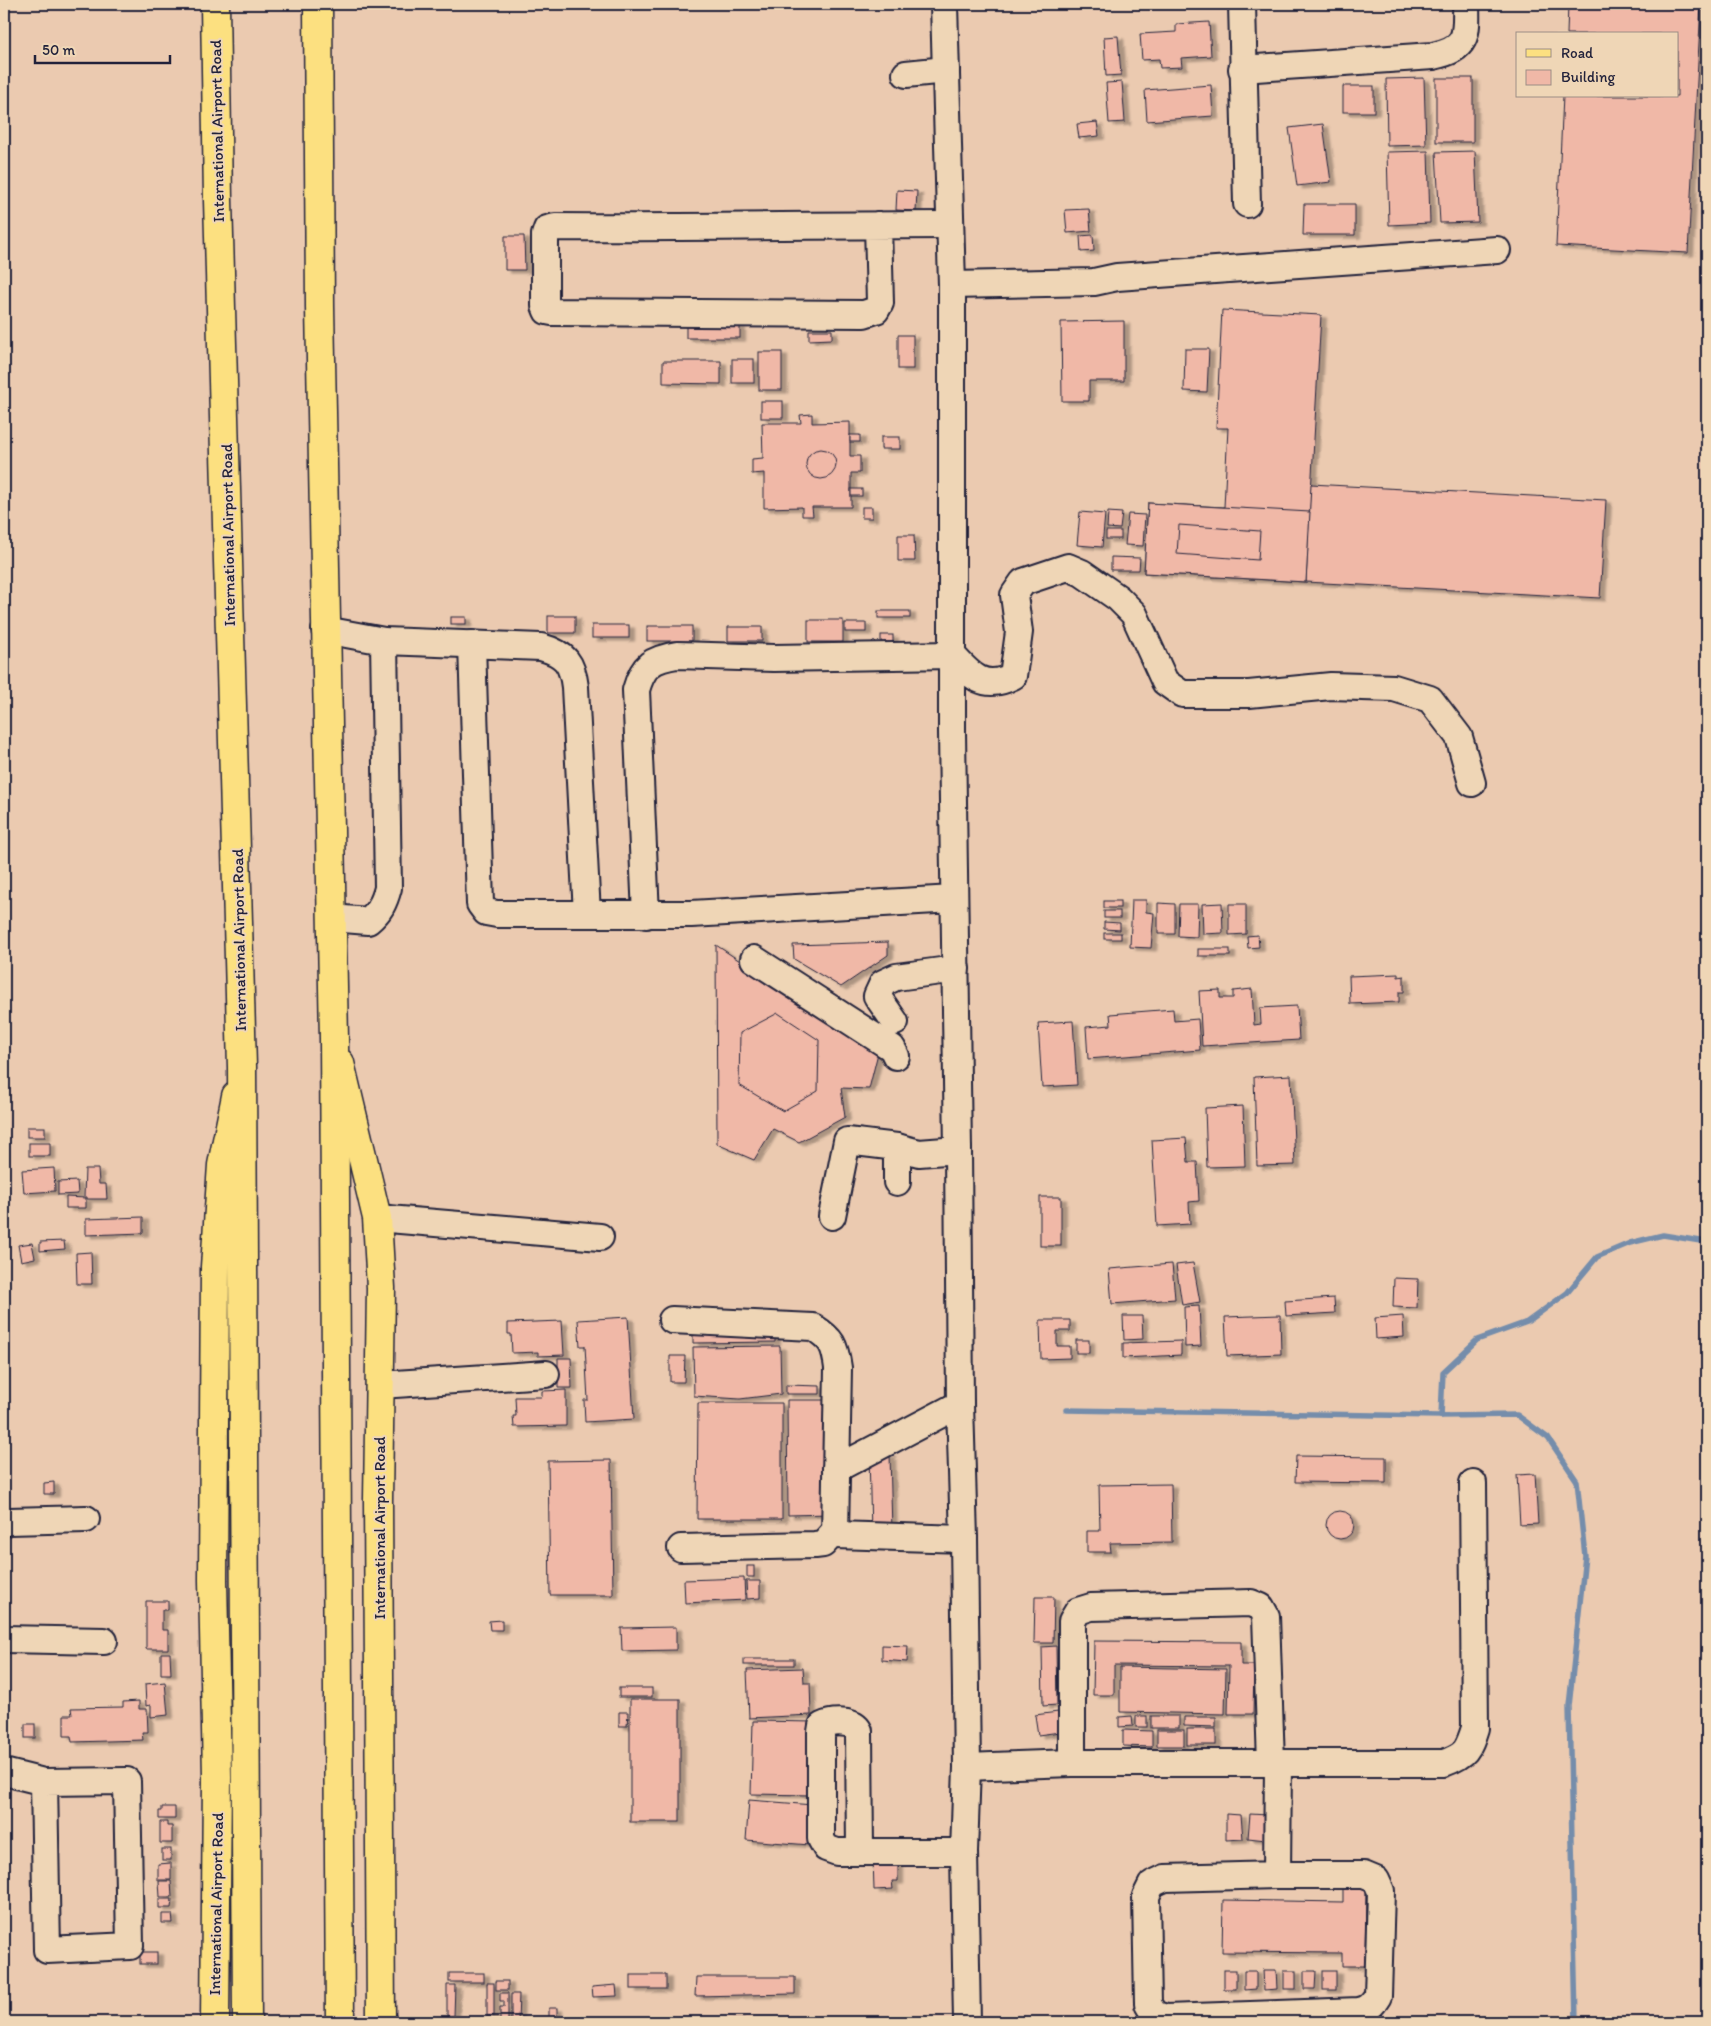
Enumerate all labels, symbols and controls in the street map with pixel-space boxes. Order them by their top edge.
scale bar [35,32,170,64]
legend [1516,32,1678,98]
street label: International Airport Road [206,39,228,223]
text: 50 m [42,41,75,59]
text: Road [1561,44,1594,62]
text: Building [1561,68,1615,86]
street label: International Airport Road [217,443,239,627]
street label: International Airport Road [228,848,250,1032]
street label: International Airport Road [370,1436,389,1619]
street label: International Airport Road [205,1812,227,1996]

